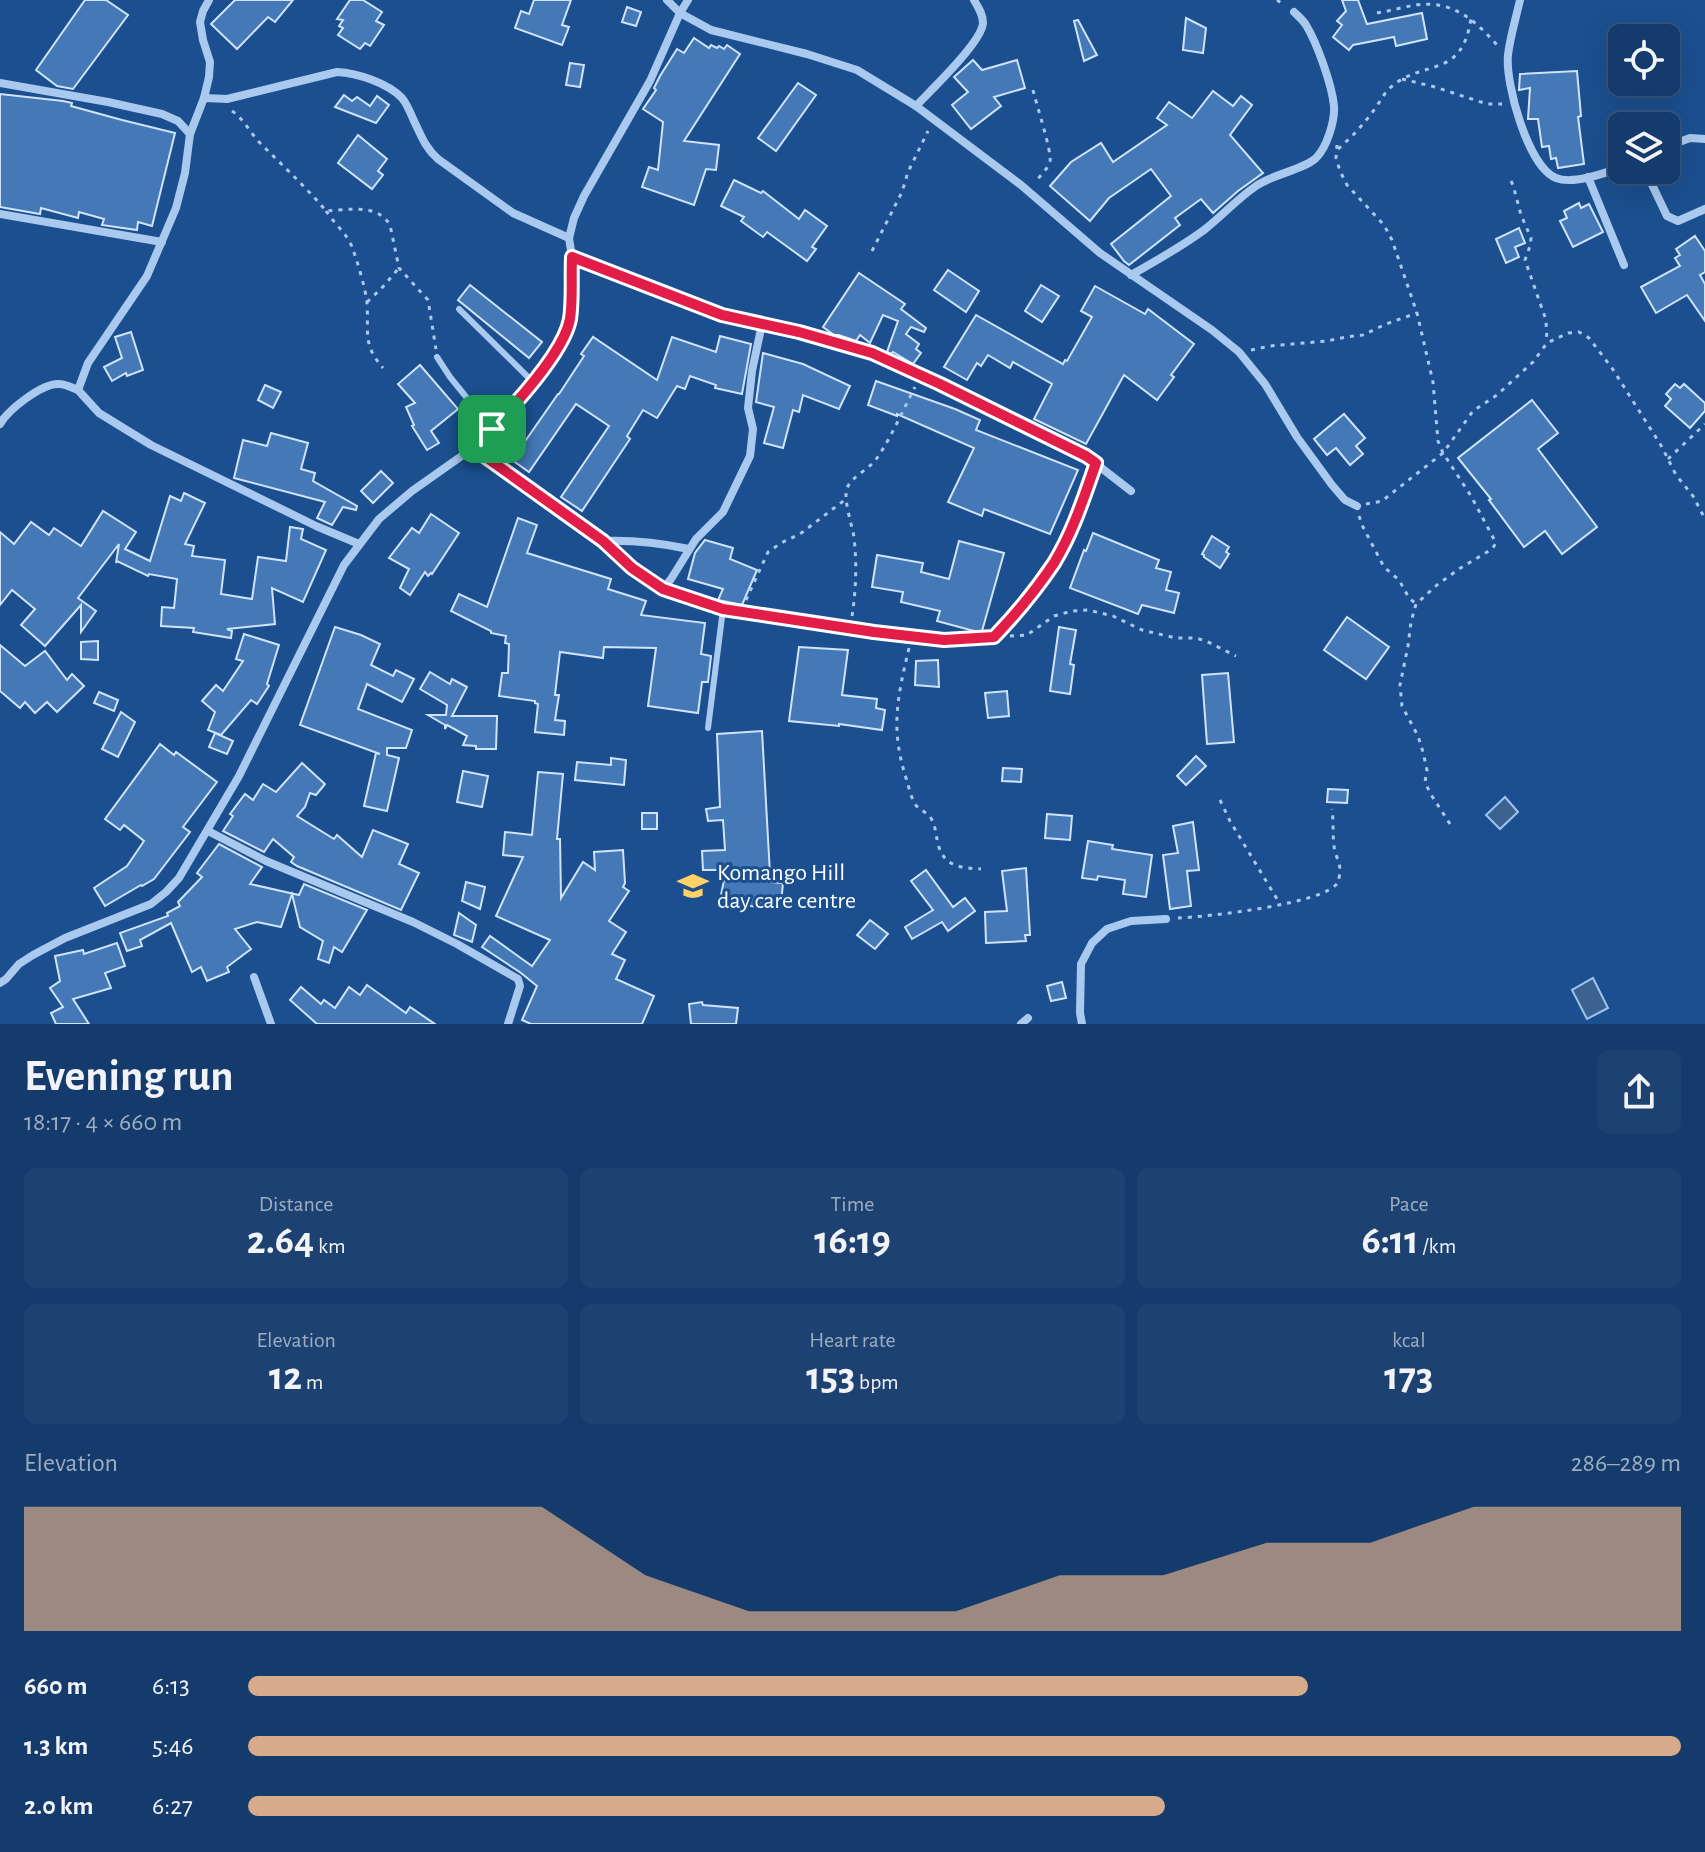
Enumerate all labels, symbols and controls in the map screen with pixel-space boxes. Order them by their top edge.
map controls [1608,24,1680,184]
button: locate [1608,24,1680,96]
button: layers [1608,112,1680,184]
pin [458,395,526,463]
icon: arrive [470,407,514,451]
place label: Komango Hill day care centre [717,861,856,913]
school or university icon: Komango Hill day care centre [676,869,710,903]
button: share [1597,1050,1681,1134]
text: Evening run [24,1055,233,1099]
text: 18:17 · 4 × 660 m [24,1109,182,1135]
text: Distance [259,1193,333,1215]
text: Time [831,1193,874,1215]
text: Pace [1389,1193,1429,1215]
text: 2.64 [247,1221,314,1261]
text: 16:19 [814,1221,891,1261]
text: 6:11 [1361,1221,1419,1261]
text: km [314,1235,346,1257]
text: /km [1419,1235,1456,1257]
text: Elevation [256,1329,336,1351]
text: Heart rate [809,1329,896,1351]
text: kcal [1392,1329,1426,1351]
text: 12 [269,1357,302,1397]
text: 153 [806,1357,855,1397]
text: 173 [1384,1357,1433,1397]
text: m [302,1371,323,1393]
text: bpm [855,1371,899,1393]
text: Elevation [24,1450,118,1476]
text: 286–289 m [1571,1450,1681,1476]
text: 660 m [24,1673,88,1699]
text: 6:13 [152,1673,190,1699]
text: 1.3 km [24,1733,88,1759]
text: 5:46 [152,1733,194,1759]
text: 2.0 km [24,1793,94,1819]
text: 6:27 [152,1793,193,1819]

